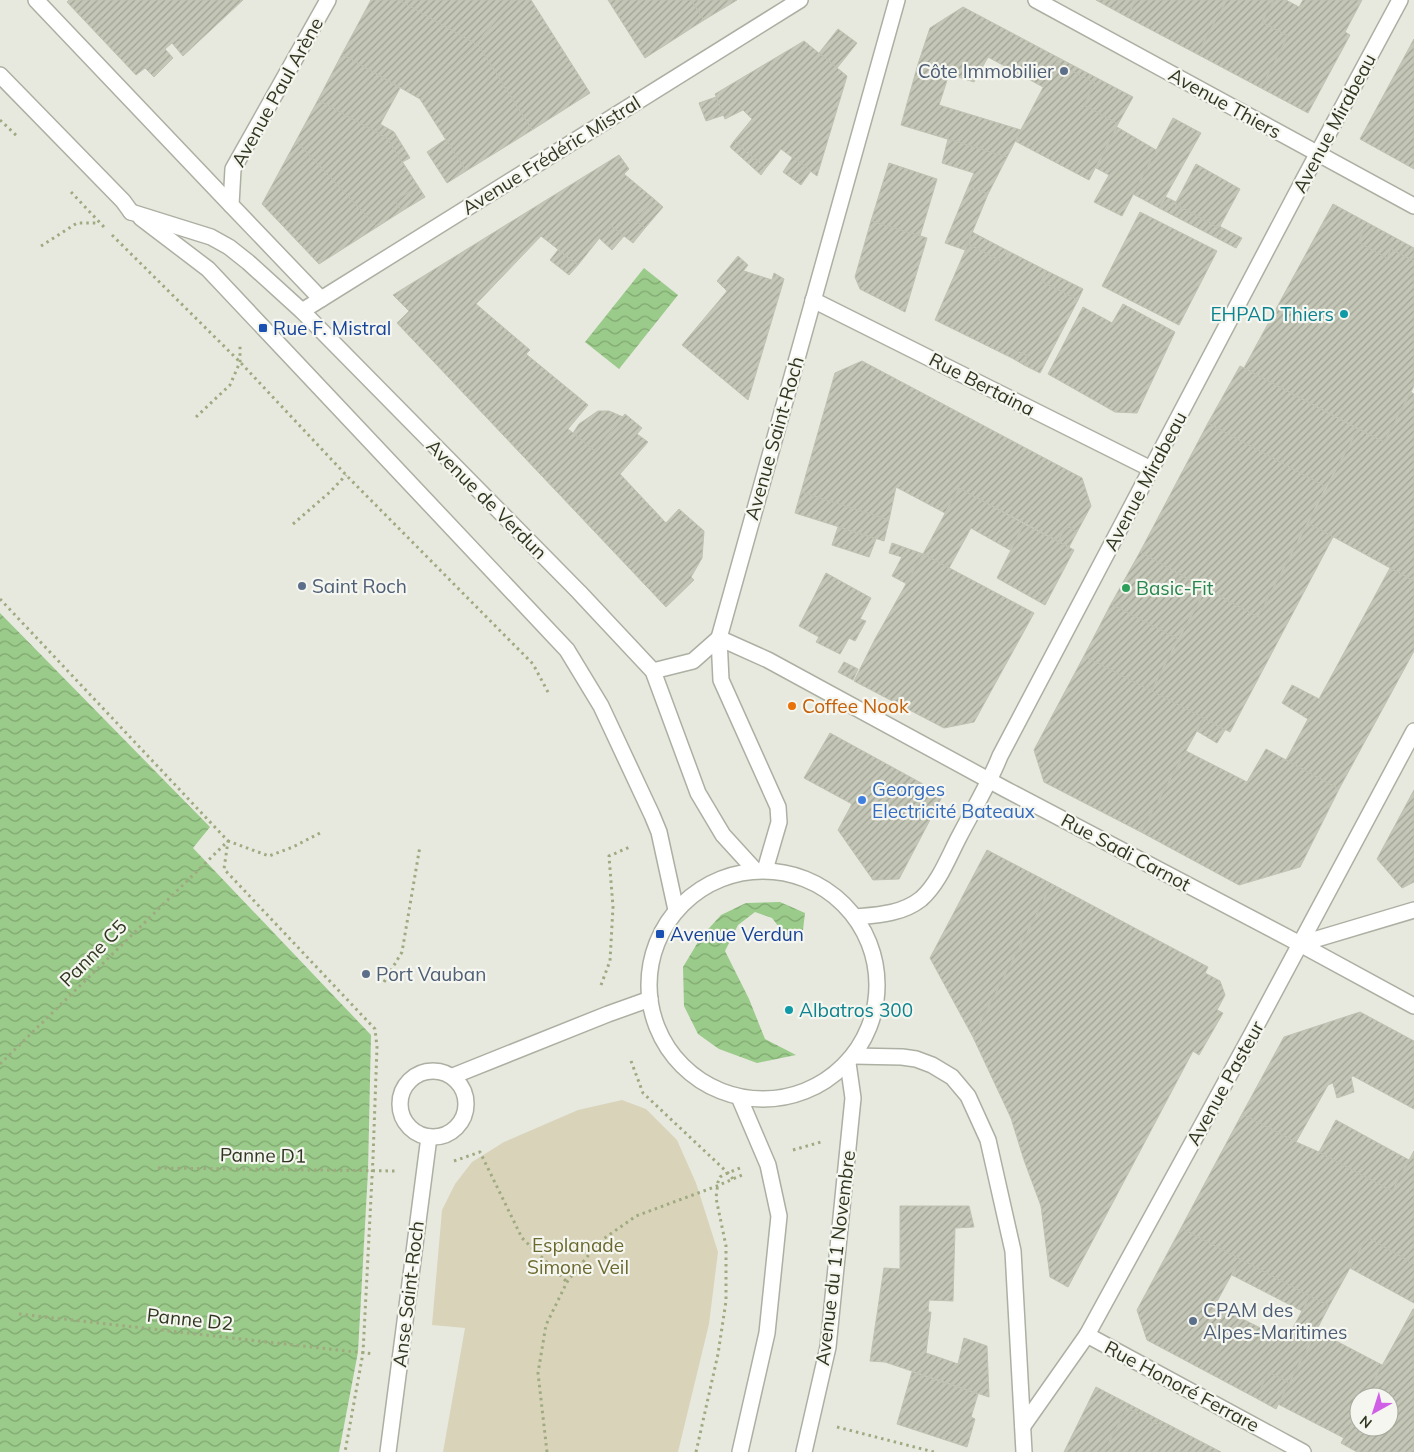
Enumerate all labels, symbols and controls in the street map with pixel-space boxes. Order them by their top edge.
street label: Avenue Paul Arène [226,13,328,171]
street label: Avenue Mirabeau [1287,49,1381,197]
place label: Côte Immobilier [918,59,1054,83]
street label: Avenue Thiers [1165,62,1285,144]
marker: Côte Immobilier [1058,65,1070,77]
street label: Avenue Frédéric Mistral [457,90,645,220]
place label: EHPAD Thiers [1210,302,1334,326]
marker: EHPAD Thiers [1338,308,1350,320]
place label: Rue F. Mistral [273,316,391,340]
marker: Rue F. Mistral [257,322,269,334]
street label: Rue Bertaina [925,347,1039,421]
street label: Avenue Saint-Roch [739,353,809,523]
street label: Avenue Mirabeau [1098,407,1192,555]
street label: Avenue de Verdun [422,434,552,564]
place label: Saint Roch [312,574,407,598]
place label: Basic-Fit [1136,576,1214,600]
marker: Saint Roch [296,580,308,592]
marker: Basic-Fit [1120,582,1132,594]
place label: Coffee Nook [802,694,909,718]
marker: Coffee Nook [786,700,798,712]
place label: Georges Electricité Bateaux [872,777,1035,823]
marker: Georges Electricité Bateaux [856,794,868,806]
street label: Rue Sadi Carnot [1057,808,1195,896]
street label: Panne C5 [54,914,132,992]
place label: Avenue Verdun [670,922,804,946]
marker: Avenue Verdun [654,928,666,940]
place label: Port Vauban [376,962,486,986]
marker: Port Vauban [360,968,372,980]
place label: Albatros 300 [799,998,913,1022]
marker: Albatros 300 [783,1004,795,1016]
street label: Avenue Pasteur [1181,1017,1269,1149]
street label: Panne D1 [220,1142,306,1168]
street label: Avenue du 11 Novembre [810,1149,860,1367]
street label: Anse Saint-Roch [387,1219,429,1369]
park label: Esplanade Simone Veil [527,1233,629,1279]
place label: CPAM des Alpes-Maritimes [1203,1298,1348,1344]
street label: Panne D2 [146,1303,234,1335]
marker: CPAM des Alpes-Maritimes [1187,1315,1199,1327]
street label: Rue Honoré Ferrare [1101,1335,1263,1437]
north arrow [1349,1387,1399,1437]
text: N [1356,1412,1376,1432]

